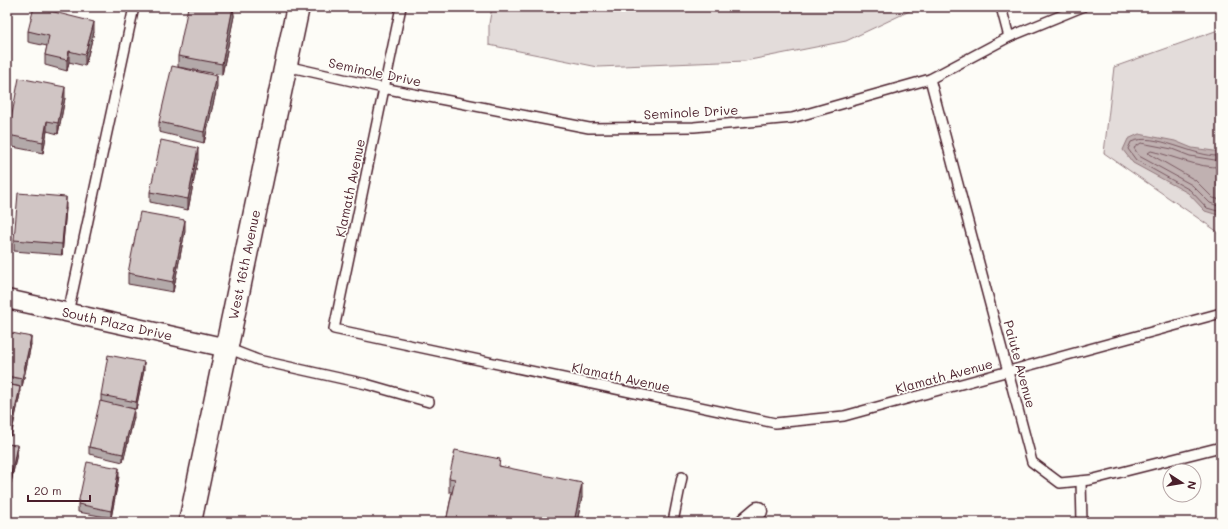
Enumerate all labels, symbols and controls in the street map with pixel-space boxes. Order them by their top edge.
street label: Seminole Drive [327,53,423,90]
street label: Seminole Drive [643,101,739,122]
street label: Klamath Avenue [331,137,368,239]
street label: West 16th Avenue [224,208,263,321]
street label: South Plaza Drive [61,303,174,344]
street label: Paiute Avenue [1001,318,1040,410]
street label: Klamath Avenue [893,354,994,397]
street label: Klamath Avenue [570,358,672,395]
north arrow [1162,463,1202,503]
scale bar [28,477,90,503]
text: N [1184,480,1200,491]
text: 20 m [34,482,62,498]

